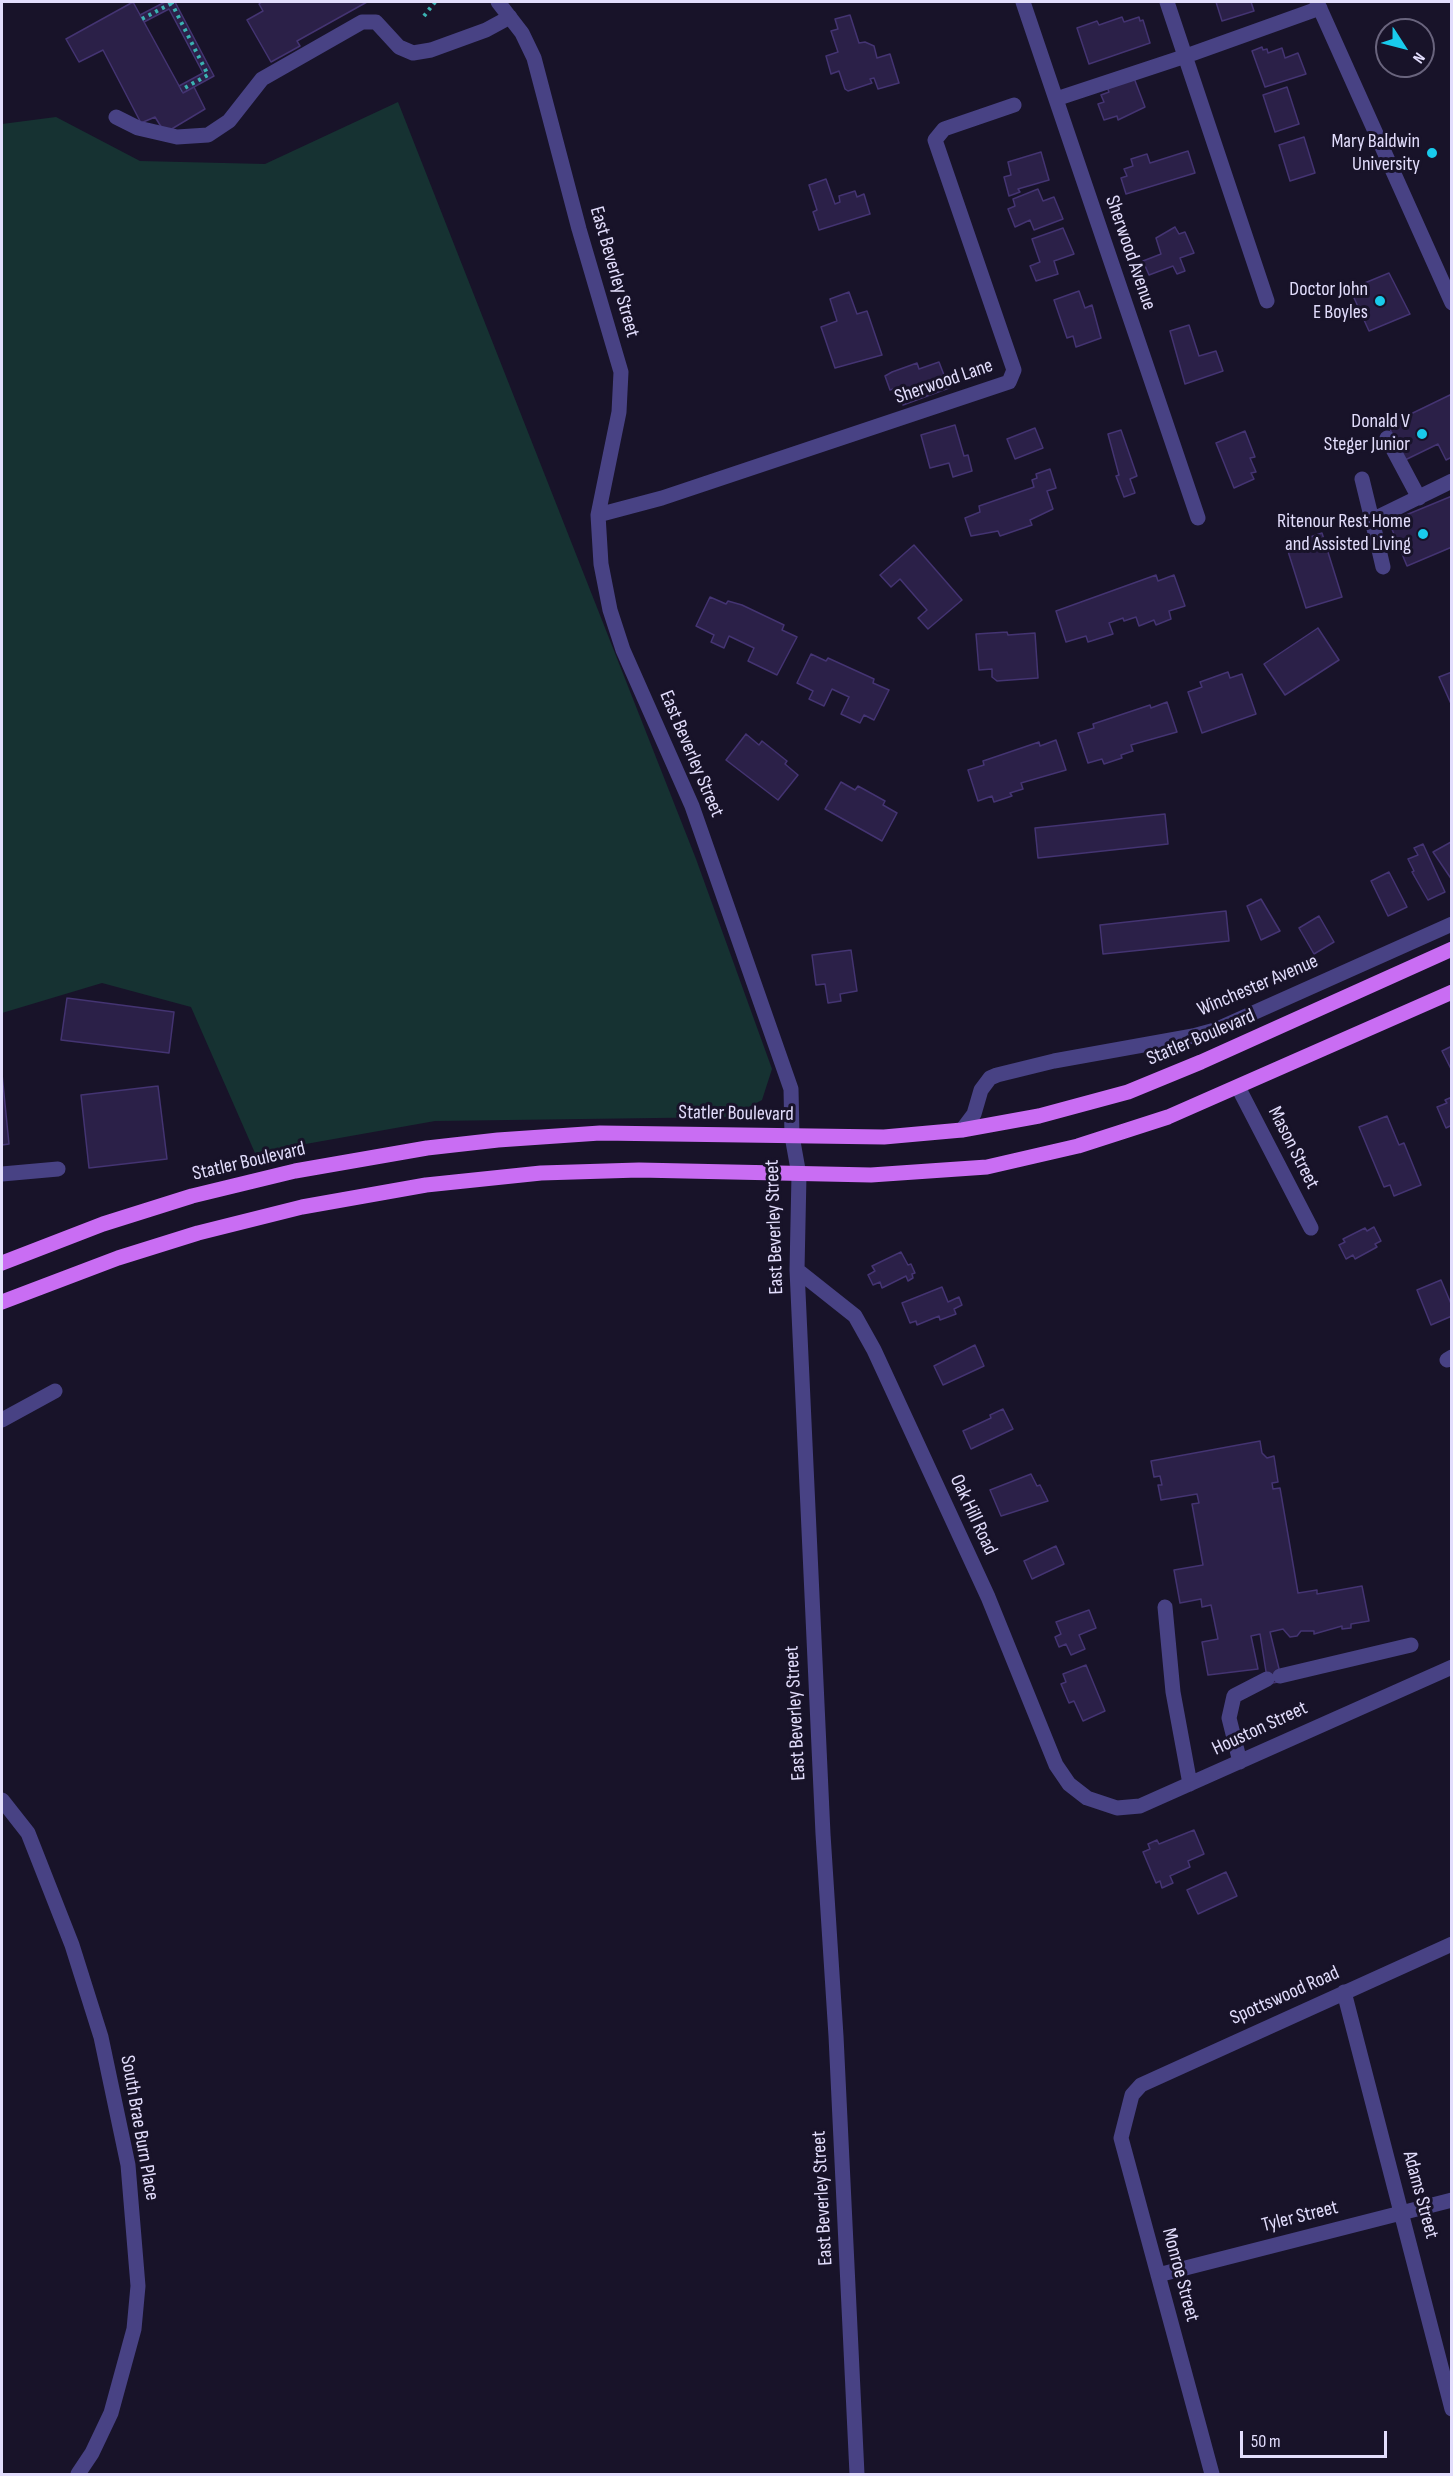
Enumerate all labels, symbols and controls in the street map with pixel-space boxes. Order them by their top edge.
north arrow [1375,18,1435,78]
text: N [1408,49,1429,67]
place label: Mary Baldwin University [1331,130,1420,177]
marker: Mary Baldwin University [1425,146,1439,160]
street label: Sherwood Avenue [1099,193,1161,313]
street label: East Beverley Street [584,204,644,340]
place label: Doctor John E Boyles [1289,278,1368,325]
marker: Doctor John E Boyles [1373,294,1387,308]
street label: Sherwood Lane [892,354,996,410]
place label: Donald V Steger Junior [1324,410,1410,457]
marker: Donald V Steger Junior [1415,427,1429,441]
place label: Ritenour Rest Home and Assisted Living [1277,510,1411,557]
marker: Ritenour Rest Home and Assisted Living [1416,527,1430,541]
street label: East Beverley Street [654,687,728,821]
street label: Winchester Avenue [1194,950,1322,1022]
street label: Statler Boulevard [1143,1004,1259,1072]
street label: Statler Boulevard [678,1101,794,1127]
street label: Mason Street [1262,1103,1324,1193]
street label: Statler Boulevard [190,1137,308,1187]
street label: East Beverley Street [761,1159,789,1295]
street label: Oak Hill Road [944,1471,1002,1559]
street label: East Beverley Street [780,1645,812,1781]
street label: Houston Street [1209,1697,1311,1761]
street label: Spottswood Road [1227,1961,1343,2031]
street label: South Brae Burn Place [114,2054,164,2202]
street label: East Beverley Street [807,2130,839,2266]
street label: Adams Street [1397,2149,1443,2241]
street label: Tyler Street [1259,2196,1341,2238]
street label: Monroe Street [1156,2226,1204,2324]
scale bar [1243,2419,1390,2457]
text: 50 m [1251,2431,1281,2452]

